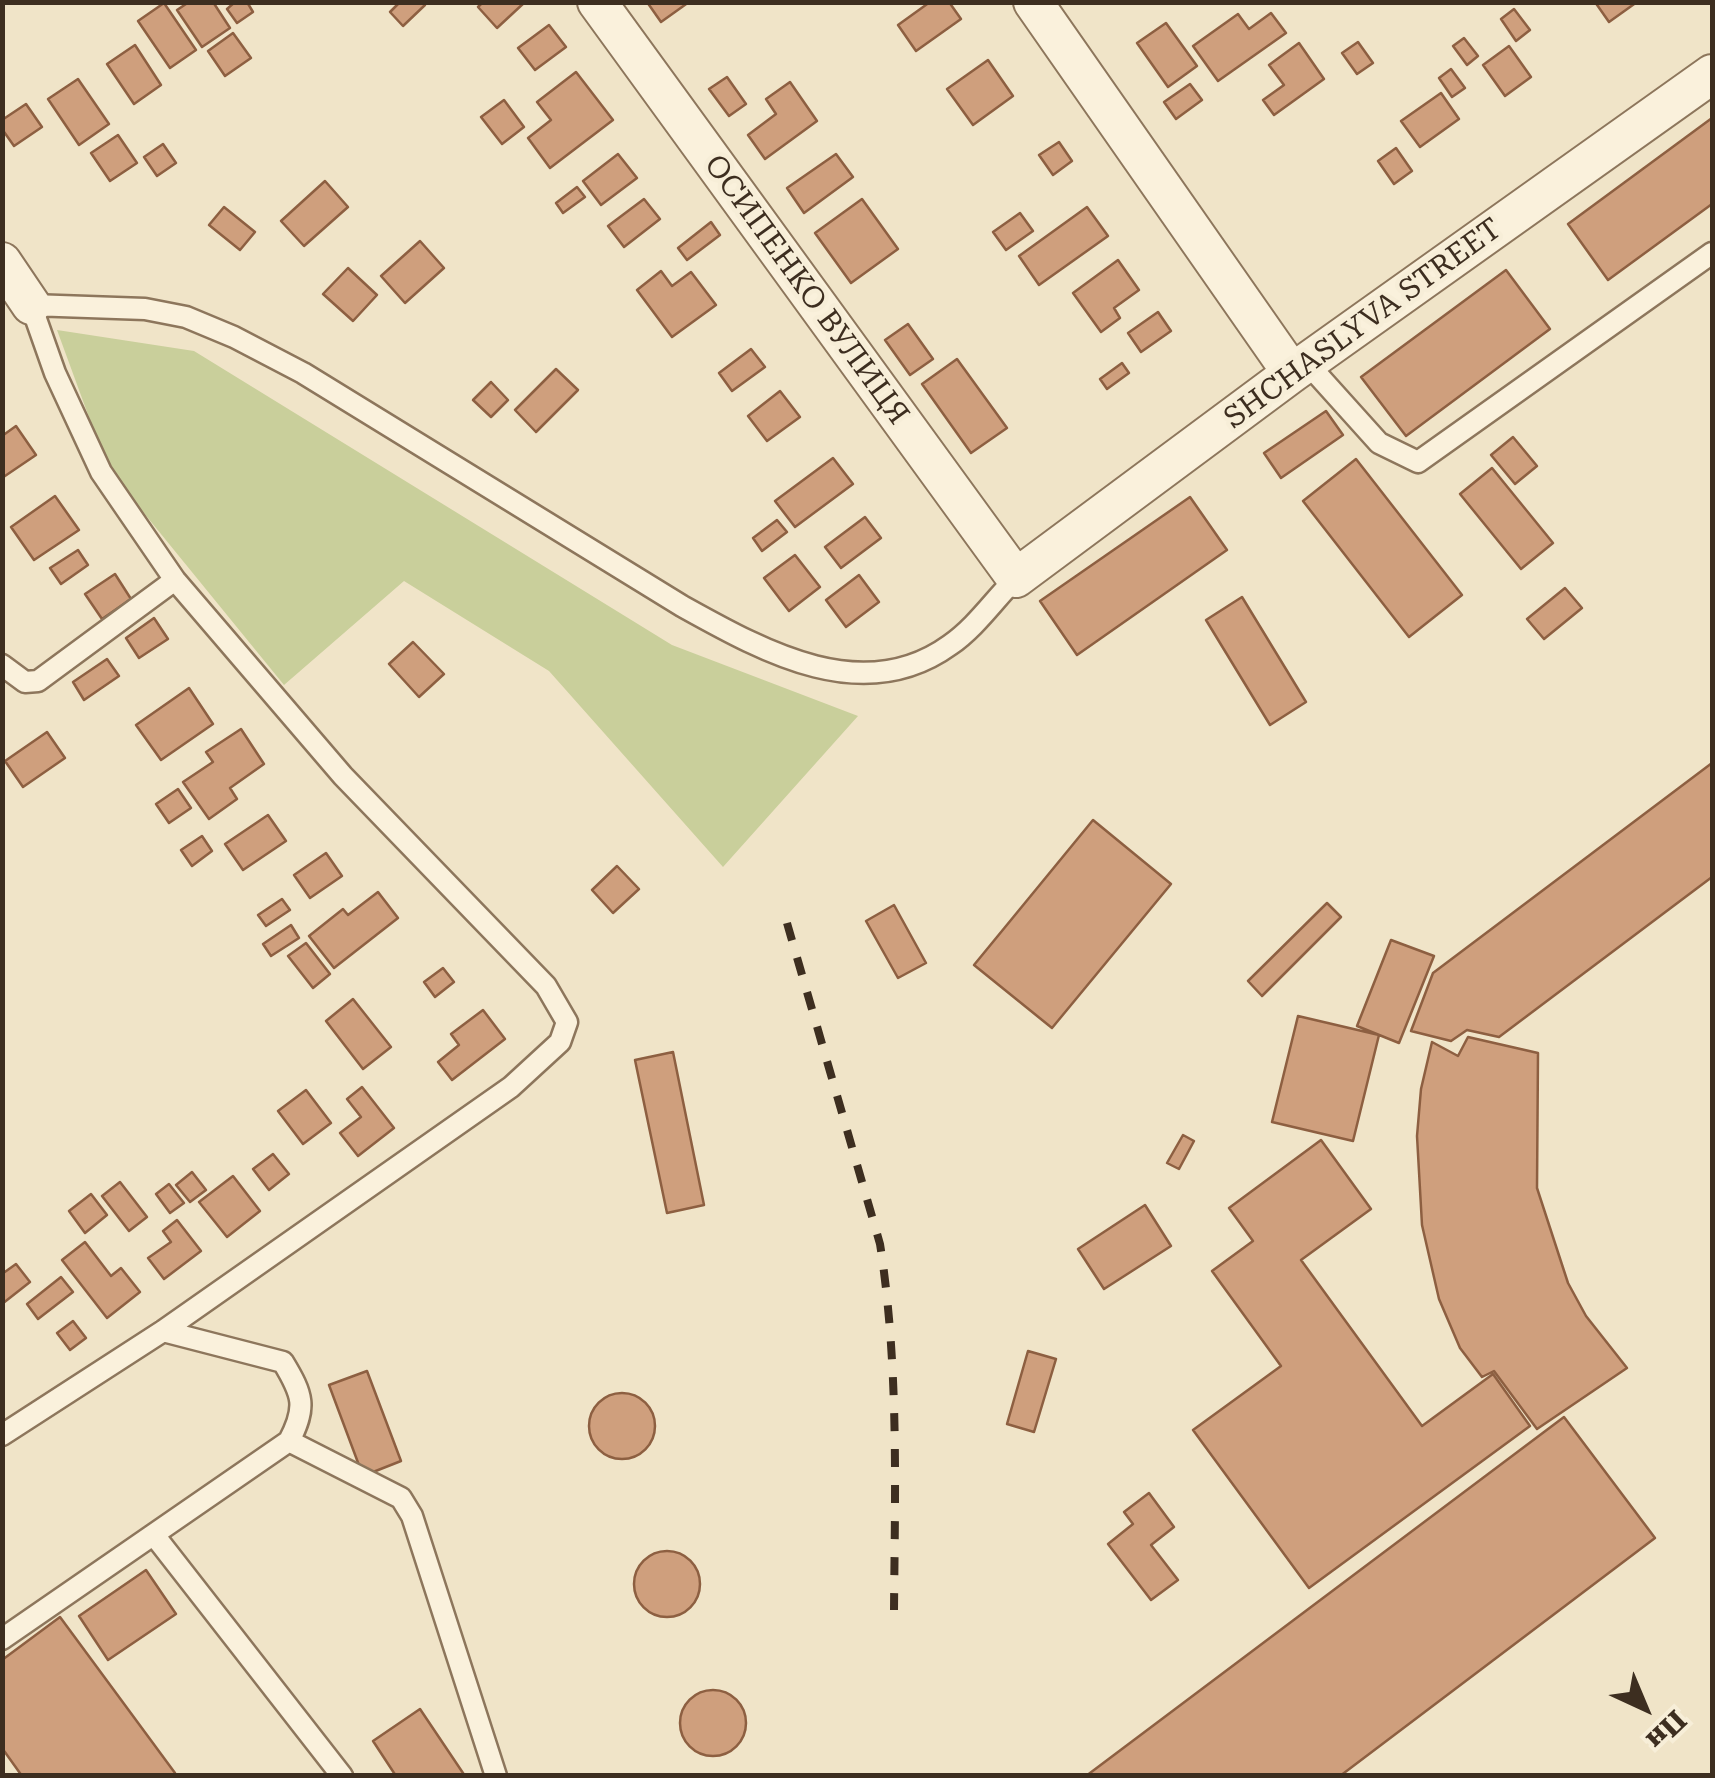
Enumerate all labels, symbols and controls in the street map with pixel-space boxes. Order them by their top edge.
street label: ОСИПЕНКО ВУЛИЦЯ [696,148,916,432]
street label: SHCHASLYVA STREET [1217,211,1509,437]
north arrow [1595,1658,1695,1758]
text: Пн [1640,1704,1693,1756]

